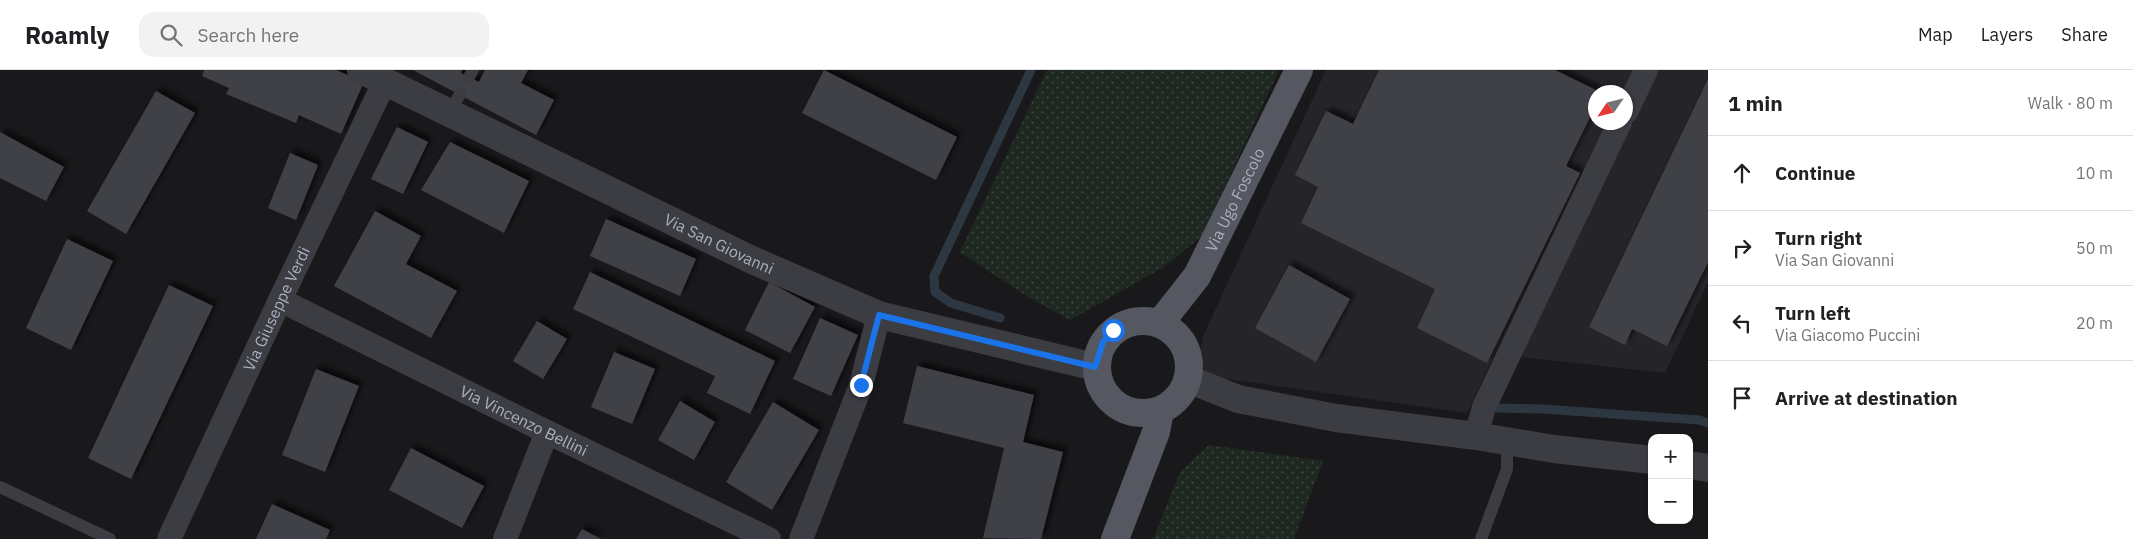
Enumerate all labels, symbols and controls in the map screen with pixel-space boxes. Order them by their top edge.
search box [139,12,489,57]
text: Roamly [25,19,109,51]
icon: search [157,21,185,49]
text: Search here [197,23,299,47]
text: Map [1918,23,1953,46]
text: Layers [1981,23,2033,46]
text: Share [2061,23,2108,46]
north arrow [1588,85,1633,130]
text: 1 min [1728,89,1783,117]
text: Walk · 80 m [2028,93,2113,113]
street label: Via Ugo Foscolo [1201,144,1269,255]
icon: ahead [1728,159,1756,187]
text: Continue [1775,161,1855,185]
text: 10 m [2076,163,2113,183]
street label: Via San Giovanni [661,209,777,278]
text: Turn right [1775,226,1862,250]
icon: right [1728,234,1756,262]
text: 50 m [2076,238,2113,258]
street label: Via Giuseppe Verdi [238,243,314,374]
text: Via San Giovanni [1775,250,1894,270]
text: Turn left [1775,301,1851,325]
icon: left [1728,309,1756,337]
text: 20 m [2076,313,2113,333]
route start [1102,319,1125,342]
text: Via Giacomo Puccini [1775,325,1920,345]
route end [850,374,873,397]
street label: Via Vincenzo Bellini [457,381,591,460]
icon: arrive [1728,384,1756,412]
text: Arrive at destination [1775,386,1958,410]
map controls [1648,434,1693,524]
button: + [1648,434,1693,479]
button: − [1648,479,1693,524]

